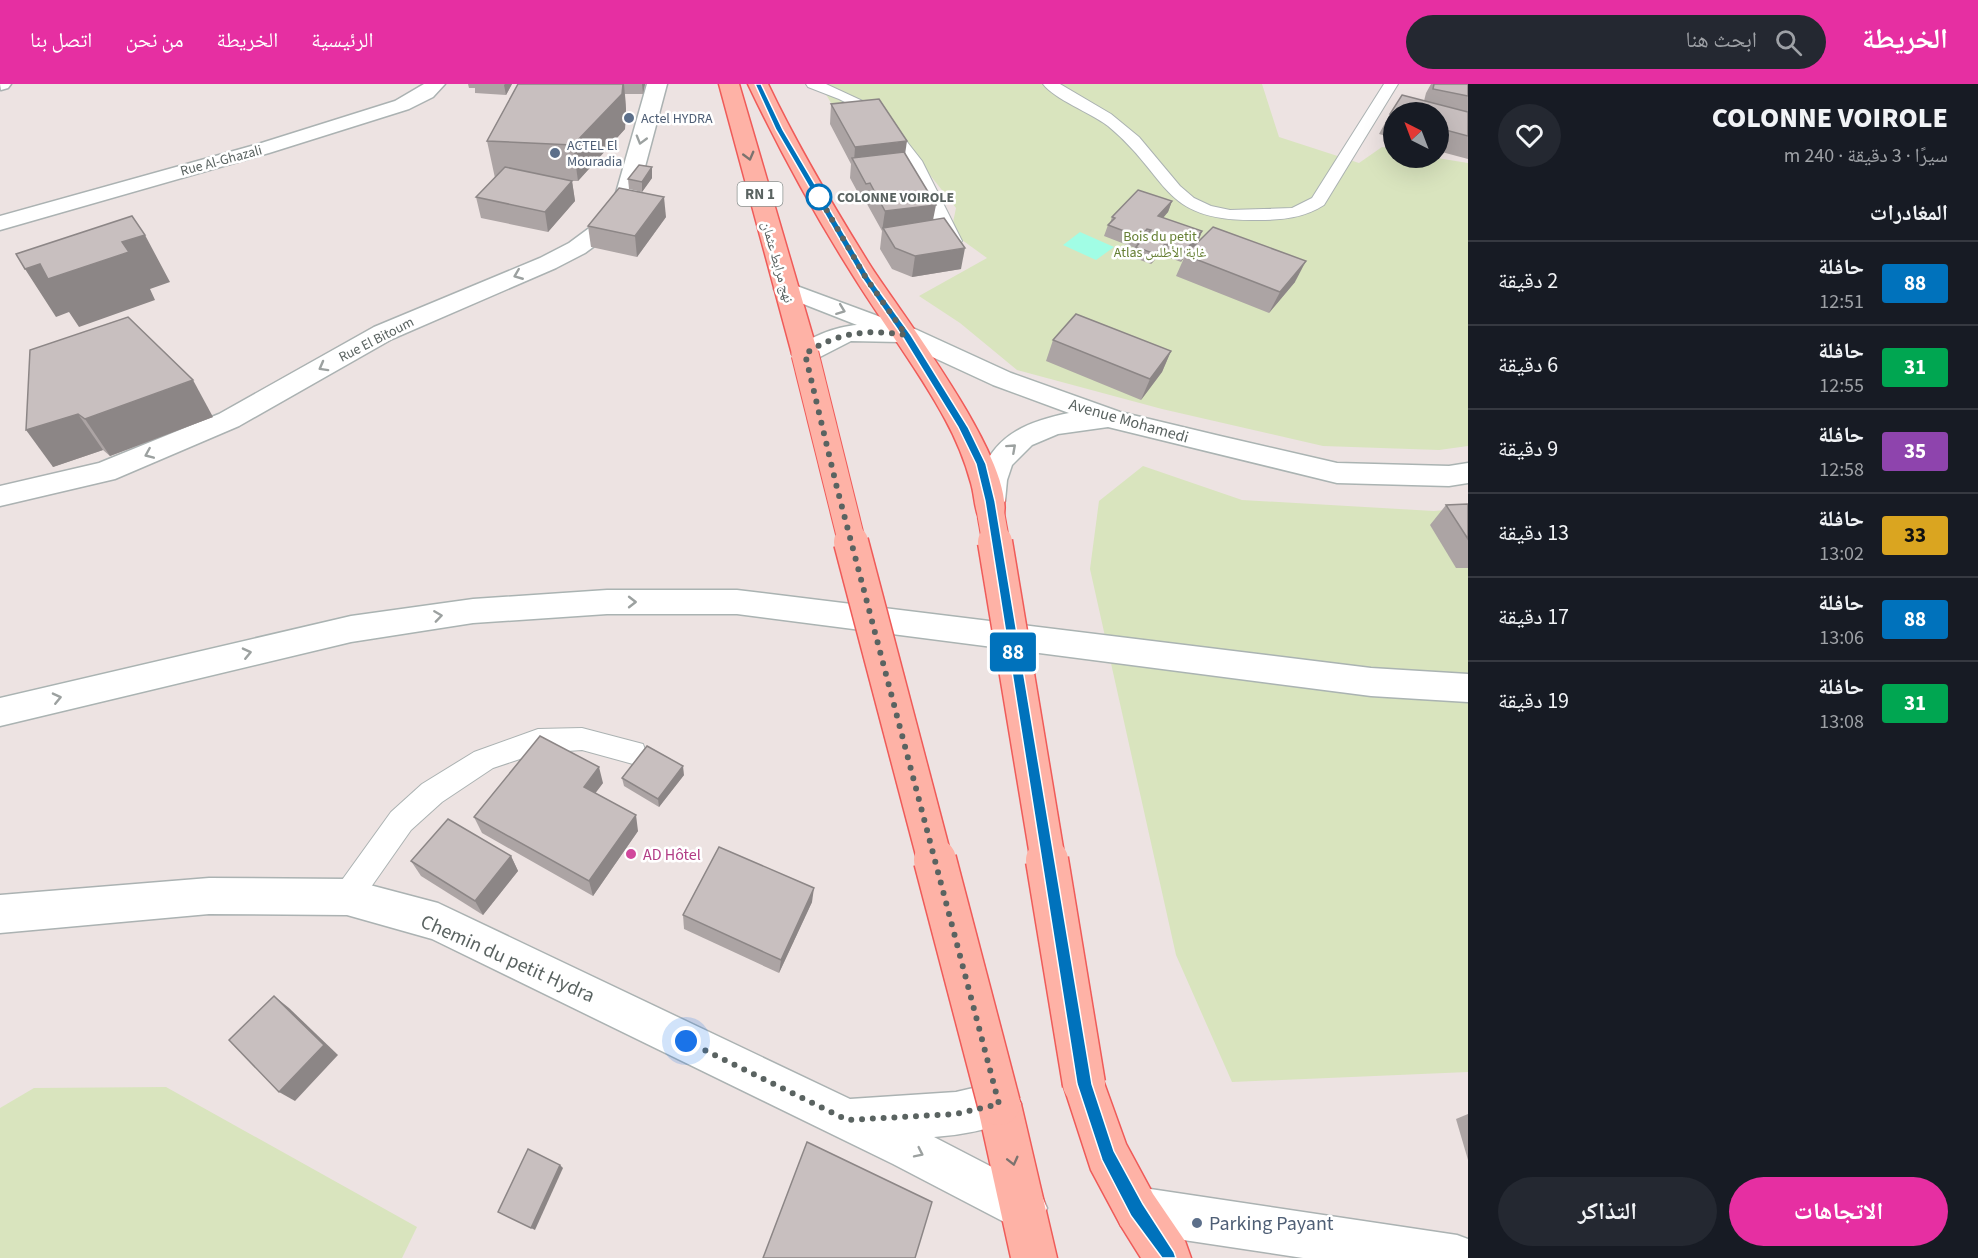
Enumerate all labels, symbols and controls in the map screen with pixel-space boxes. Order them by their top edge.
search box [1406,15,1826,69]
text: الخريطة [1862,19,1948,59]
text: ابحث هنا [1686,24,1757,56]
text: اتصل بنا [30,25,92,55]
text: من نحن [125,25,183,55]
text: الخريطة [216,25,278,55]
text: الرئيسية [311,25,374,55]
icon: search [1772,26,1805,59]
text: COLONNE VOIROLE [1712,98,1948,138]
north arrow [1383,102,1449,168]
map controls [1383,102,1449,168]
button: heart [1498,104,1561,167]
place label: Actel HYDRA [641,109,713,129]
marker: Actel HYDRA [622,111,636,125]
one-way arrow [636,135,649,145]
place label: ACTEL El Mouradia [567,136,622,172]
street label: Rue Al-Ghazali [178,140,264,181]
text: سيرًا · 3 دقيقة · 240 m [1784,142,1948,170]
marker: ACTEL El Mouradia [548,146,562,160]
one-way arrow [742,151,755,161]
road number: RN 1 [738,182,783,206]
marker: COLONNE VOIROLE [806,184,832,210]
place label: COLONNE VOIROLE [837,188,954,208]
text: المغادرات [1870,197,1948,229]
street label: نهج مرابط عثمان [756,219,798,305]
park label: Bois du petit Atlas غابة الأطلس [1114,227,1206,263]
text: حافلة [1818,251,1864,283]
text: 2 دقيقة [1498,265,1558,297]
one-way arrow [513,268,524,280]
text: 88 [1904,268,1926,298]
text: 12:51 [1819,288,1864,316]
one-way arrow [834,303,845,315]
street label: Rue El Bitoum [335,312,418,367]
text: حافلة [1818,335,1864,367]
text: 6 دقيقة [1498,349,1558,381]
text: 31 [1904,352,1926,382]
one-way arrow [319,360,329,371]
text: 12:55 [1819,372,1864,400]
street label: Avenue Mohamedi [1066,393,1191,449]
text: حافلة [1818,419,1864,451]
text: 9 دقيقة [1498,433,1558,465]
text: 35 [1904,436,1926,466]
one-way arrow [1005,444,1015,455]
one-way arrow [144,447,155,459]
text: 12:58 [1819,456,1864,484]
text: حافلة [1818,503,1864,535]
text: 13 دقيقة [1498,517,1569,549]
text: 33 [1904,520,1926,550]
text: 13:02 [1819,540,1864,568]
text: حافلة [1818,587,1864,619]
one-way arrow [628,596,637,608]
text: 17 دقيقة [1498,601,1569,633]
text: 88 [1904,604,1926,634]
one-way arrow [433,611,443,623]
text: 13:06 [1819,624,1864,652]
line badge: 88 [986,632,1040,672]
text: 88 [1002,637,1024,667]
one-way arrow [241,648,251,661]
text: حافلة [1818,671,1864,703]
text: 19 دقيقة [1498,685,1569,717]
text: 31 [1904,688,1926,718]
one-way arrow [52,693,62,706]
text: 13:08 [1819,708,1864,736]
place label: AD Hôtel [643,844,701,866]
marker: AD Hôtel [624,847,638,861]
street label: Chemin du petit Hydra [416,908,599,1010]
your location [671,1026,701,1056]
one-way arrow [913,1146,924,1158]
one-way arrow [1006,1156,1019,1166]
button: التذاكر [1498,1177,1717,1246]
button: الاتجاهات [1729,1177,1948,1246]
place label: Parking Payant [1209,1210,1334,1238]
marker: Parking Payant [1190,1216,1204,1230]

